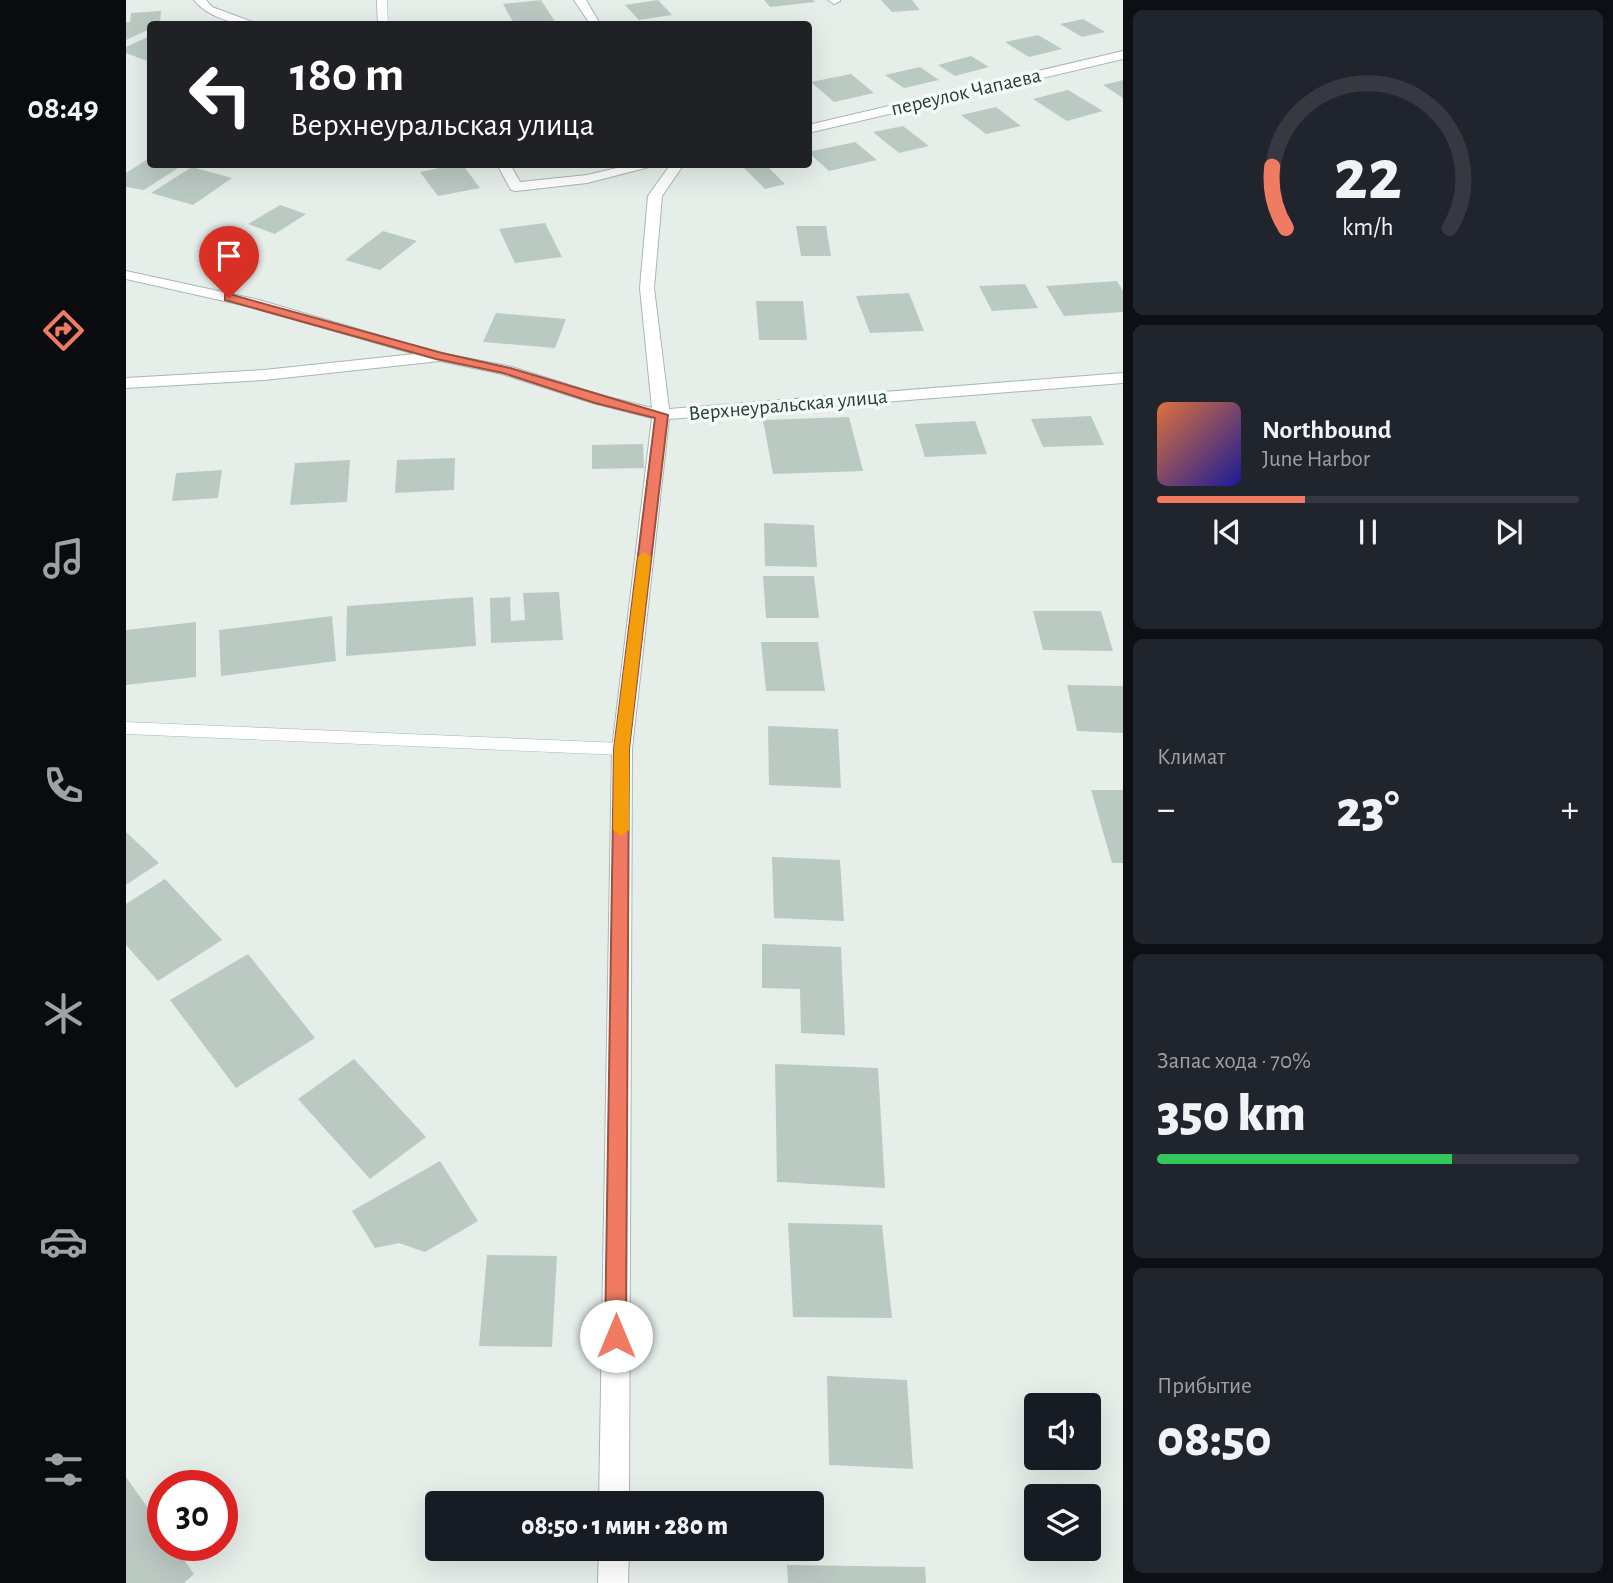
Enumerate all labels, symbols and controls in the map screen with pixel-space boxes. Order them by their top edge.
icon: left [175,49,266,140]
text: 180 m [290,51,404,100]
street label: переулок Чапаева [889,64,1043,119]
text: 08:49 [27,92,99,124]
text: Верхнеуральская улица [290,109,594,141]
text: 22 [1334,141,1402,214]
text: km/h [1342,215,1394,240]
pin [199,226,259,298]
icon: arrive [210,237,248,275]
icon: directions [39,306,88,355]
street label: Верхнеуральская улица [688,386,889,424]
text: Northbound [1262,417,1391,443]
text: June Harbor [1262,448,1370,471]
icon: previous [1208,513,1246,551]
icon: pause [1349,513,1387,551]
icon: next [1490,513,1528,551]
icon: music [39,534,88,583]
text: Климат [1157,746,1226,769]
icon: phone [39,761,88,810]
text: 23° [1337,784,1399,836]
text: − [1157,791,1175,829]
text: + [1561,791,1579,829]
icon: climate [39,989,88,1038]
text: Запас хода · 70% [1157,1050,1311,1073]
text: 350 km [1157,1088,1306,1140]
icon: car [39,1217,88,1266]
position arrow [579,1299,653,1373]
text: Прибытие [1157,1375,1252,1398]
map controls [1024,1393,1101,1561]
button: sound [1024,1393,1101,1470]
text: 08:50 [1157,1413,1272,1465]
icon: filters [39,1445,88,1494]
speed limit sign: 30 [147,1470,238,1561]
button: layers [1024,1484,1101,1561]
text: 08:50 · 1 мин · 280 m [521,1513,728,1539]

